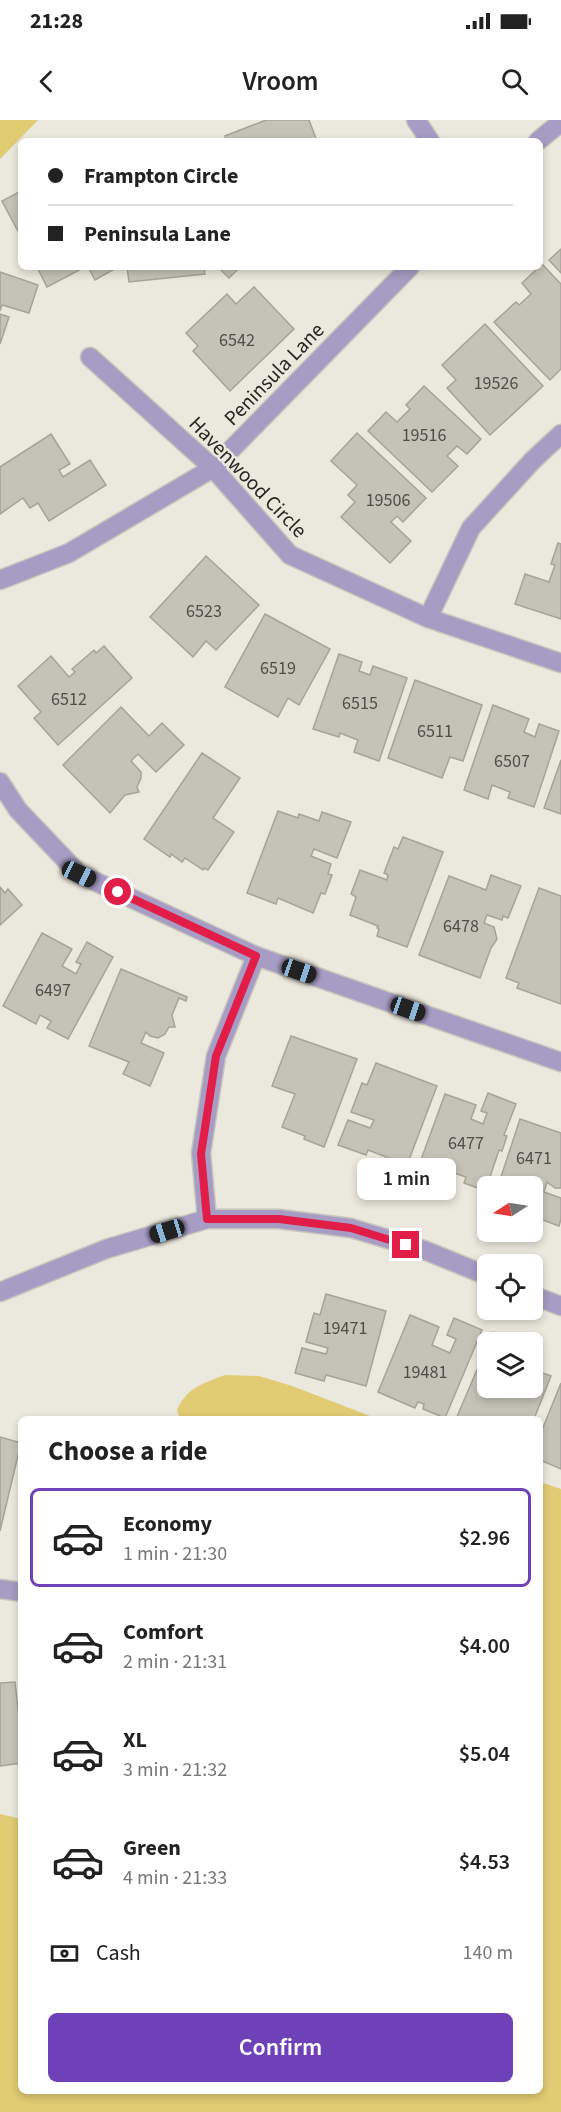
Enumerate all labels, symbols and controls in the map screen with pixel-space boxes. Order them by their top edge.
text: 21:28 [30,5,83,37]
text: Vroom [242,62,319,101]
icon: back [30,65,63,98]
icon: search [498,65,531,98]
text: Frampton Circle [84,160,238,192]
text: Peninsula Lane [84,218,231,250]
street label: Peninsula Lane [217,316,331,432]
house number: 6542 [219,328,255,353]
house number: 19526 [474,371,518,396]
street label: Havenwood Circle [182,409,314,545]
house number: 19516 [402,423,446,448]
house number: 19506 [366,488,410,513]
house number: 6523 [186,599,222,624]
house number: 6519 [260,656,296,681]
house number: 6512 [51,687,87,712]
house number: 6515 [342,691,378,716]
house number: 6511 [417,719,453,744]
house number: 6507 [494,749,530,774]
car [59,858,99,890]
route start [104,878,131,905]
house number: 6478 [443,914,479,939]
car [279,957,319,985]
house number: 6497 [35,978,71,1003]
car [388,995,428,1023]
house number: 6477 [448,1131,484,1156]
house number: 6471 [516,1146,552,1171]
callout: 1 min [356,1158,456,1200]
text: 1 min [383,1165,430,1193]
north arrow [477,1176,543,1242]
map controls [477,1176,543,1398]
car [147,1217,187,1245]
route end [392,1231,419,1258]
button: locate [477,1254,543,1320]
house number: 19471 [323,1316,367,1341]
button: layers [477,1332,543,1398]
house number: 19481 [403,1360,447,1385]
text: Choose a ride [48,1432,208,1471]
text: Economy [123,1508,212,1540]
icon: car [51,1511,105,1565]
text: $2.96 [459,1522,510,1554]
text: 1 min · 21:30 [123,1540,227,1568]
text: Comfort [123,1616,204,1648]
icon: car [51,1619,105,1673]
text: $4.00 [459,1630,510,1662]
text: 2 min · 21:31 [123,1648,227,1676]
text: XL [123,1724,147,1756]
icon: car [51,1727,105,1781]
text: $5.04 [459,1738,510,1770]
text: 3 min · 21:32 [123,1756,227,1784]
text: Green [123,1832,181,1864]
icon: car [51,1835,105,1889]
text: $4.53 [459,1846,510,1878]
text: 4 min · 21:33 [123,1864,227,1892]
icon: cash [48,1937,81,1970]
text: Cash [96,1937,141,1969]
text: 140 m [463,1939,513,1967]
button: Confirm [48,2013,513,2082]

